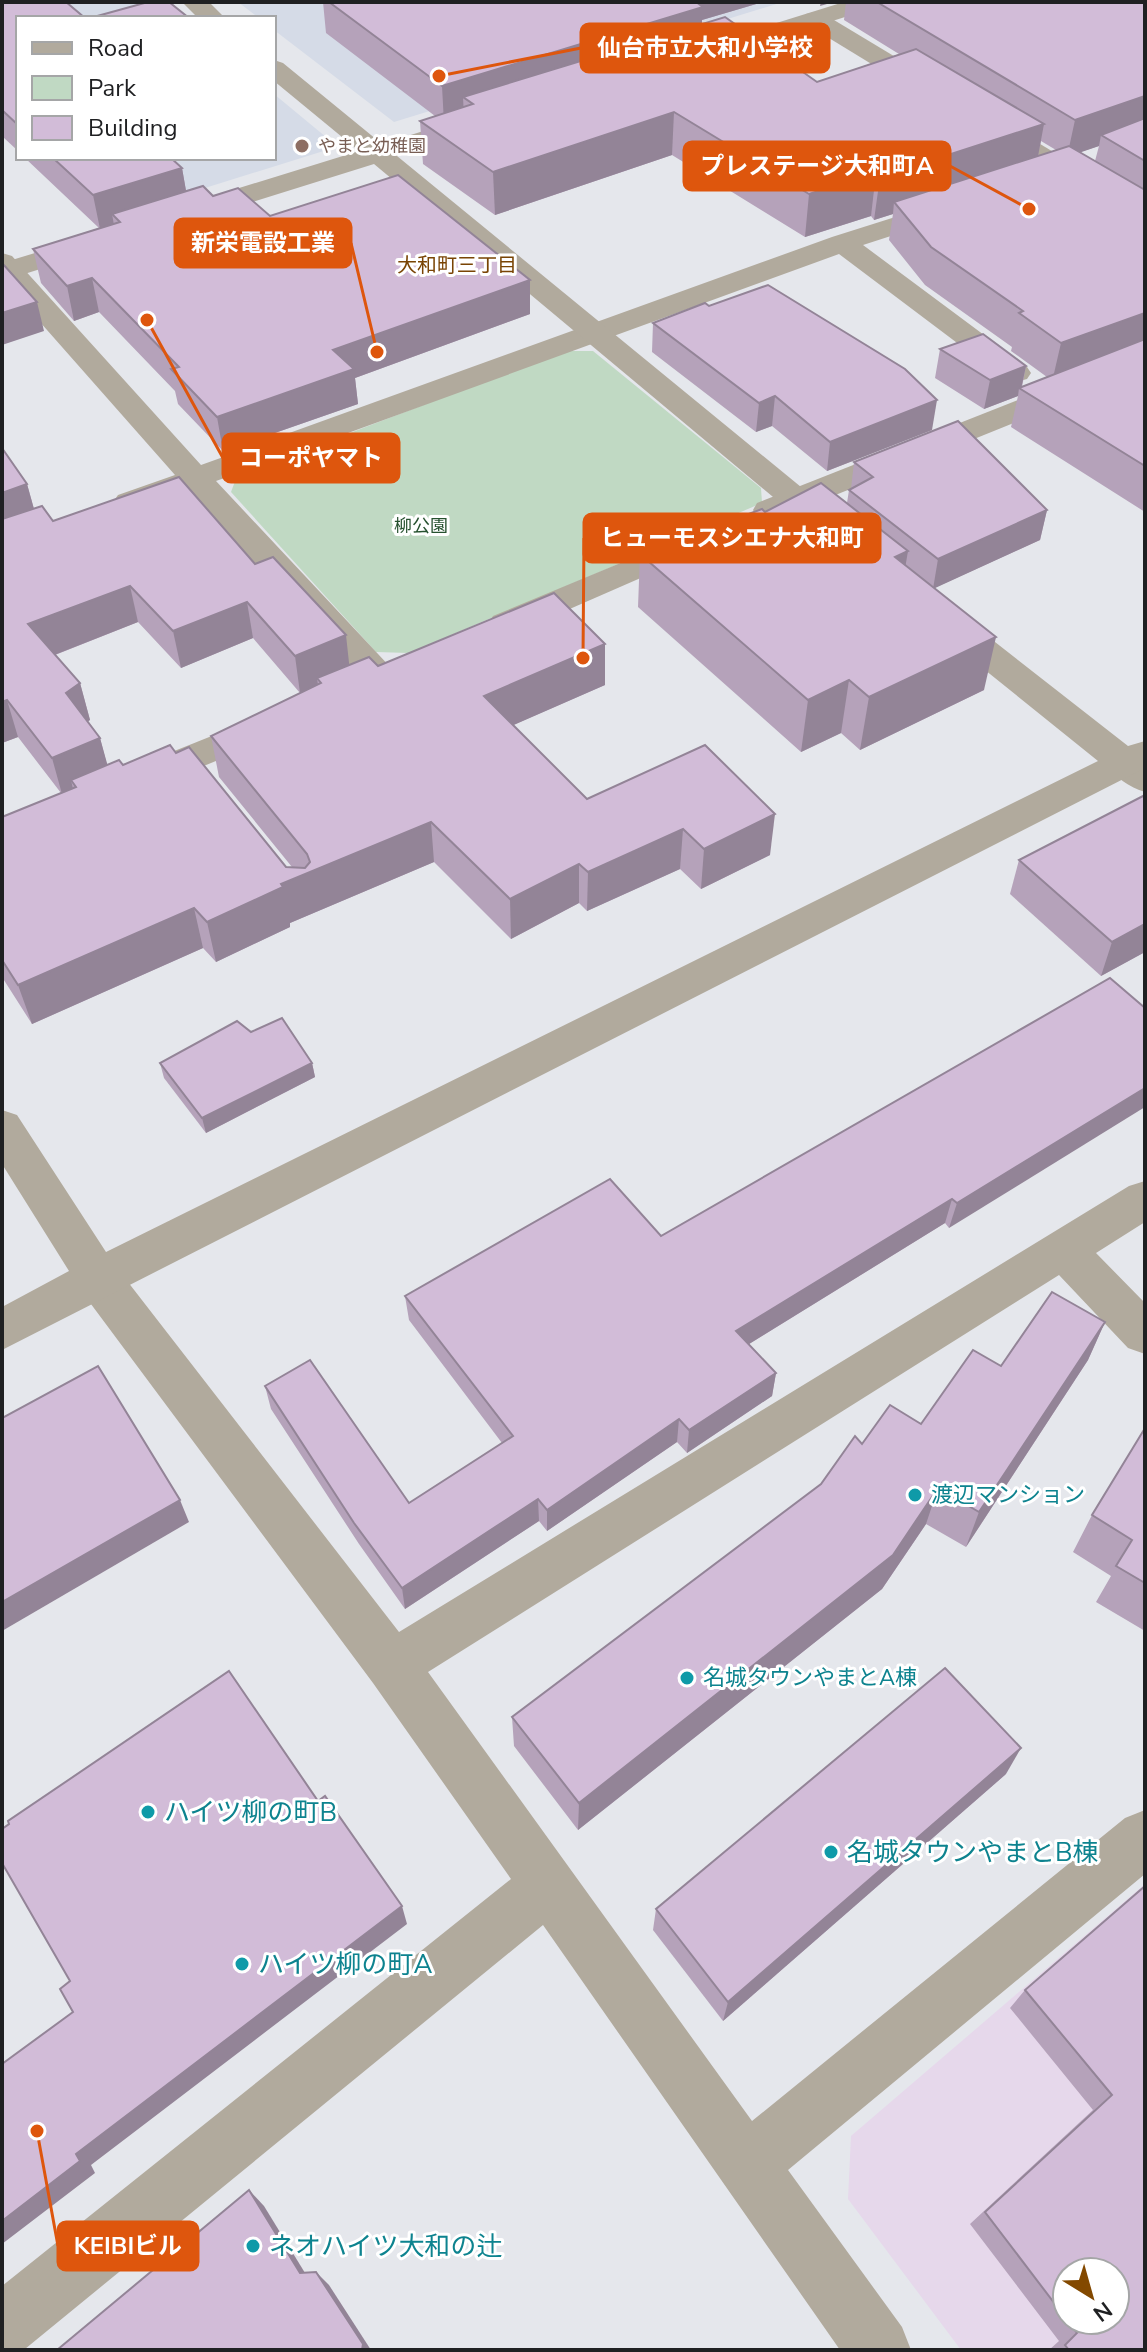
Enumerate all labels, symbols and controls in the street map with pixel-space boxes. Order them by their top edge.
legend [16,16,276,160]
callout: 仙台市立大和小学校 [581,24,829,72]
text: Road [88,32,144,64]
text: 仙台市立大和小学校 [597,32,813,64]
text: Park [88,72,137,104]
text: Building [88,112,178,144]
place label: やまと幼稚園 [318,134,426,158]
marker: やまと幼稚園 [293,137,311,155]
callout: プレステージ大和町A [684,142,950,190]
text: プレステージ大和町A [700,150,934,182]
callout: 新栄電設工業 [175,219,351,267]
text: 新栄電設工業 [191,227,335,259]
district label: 大和町三丁目 [397,252,517,279]
callout: コーポヤマト [223,434,399,482]
text: コーポヤマト [239,442,383,474]
park label: 柳公園 [394,514,448,538]
callout: ヒューモスシエナ大和町 [584,514,880,562]
text: ヒューモスシエナ大和町 [600,522,864,554]
place label: 渡辺マンション [931,1480,1085,1510]
marker: 渡辺マンション [906,1486,924,1504]
place label: 名城タウンやまとA棟 [703,1663,917,1693]
marker: 名城タウンやまとA棟 [678,1669,696,1687]
place label: ハイツ柳の町B [164,1795,337,1830]
marker: ハイツ柳の町B [139,1803,157,1821]
place label: 名城タウンやまとB棟 [847,1835,1099,1870]
marker: 名城タウンやまとB棟 [822,1843,840,1861]
place label: ハイツ柳の町A [258,1947,432,1982]
marker: ハイツ柳の町A [233,1955,251,1973]
callout: KEIBIビル [58,2222,198,2270]
place label: ネオハイツ大和の辻 [269,2229,502,2264]
text: KEIBIビル [74,2230,182,2262]
marker: ネオハイツ大和の辻 [244,2237,262,2255]
north arrow [1051,2256,1131,2336]
text: N [1087,2294,1118,2328]

